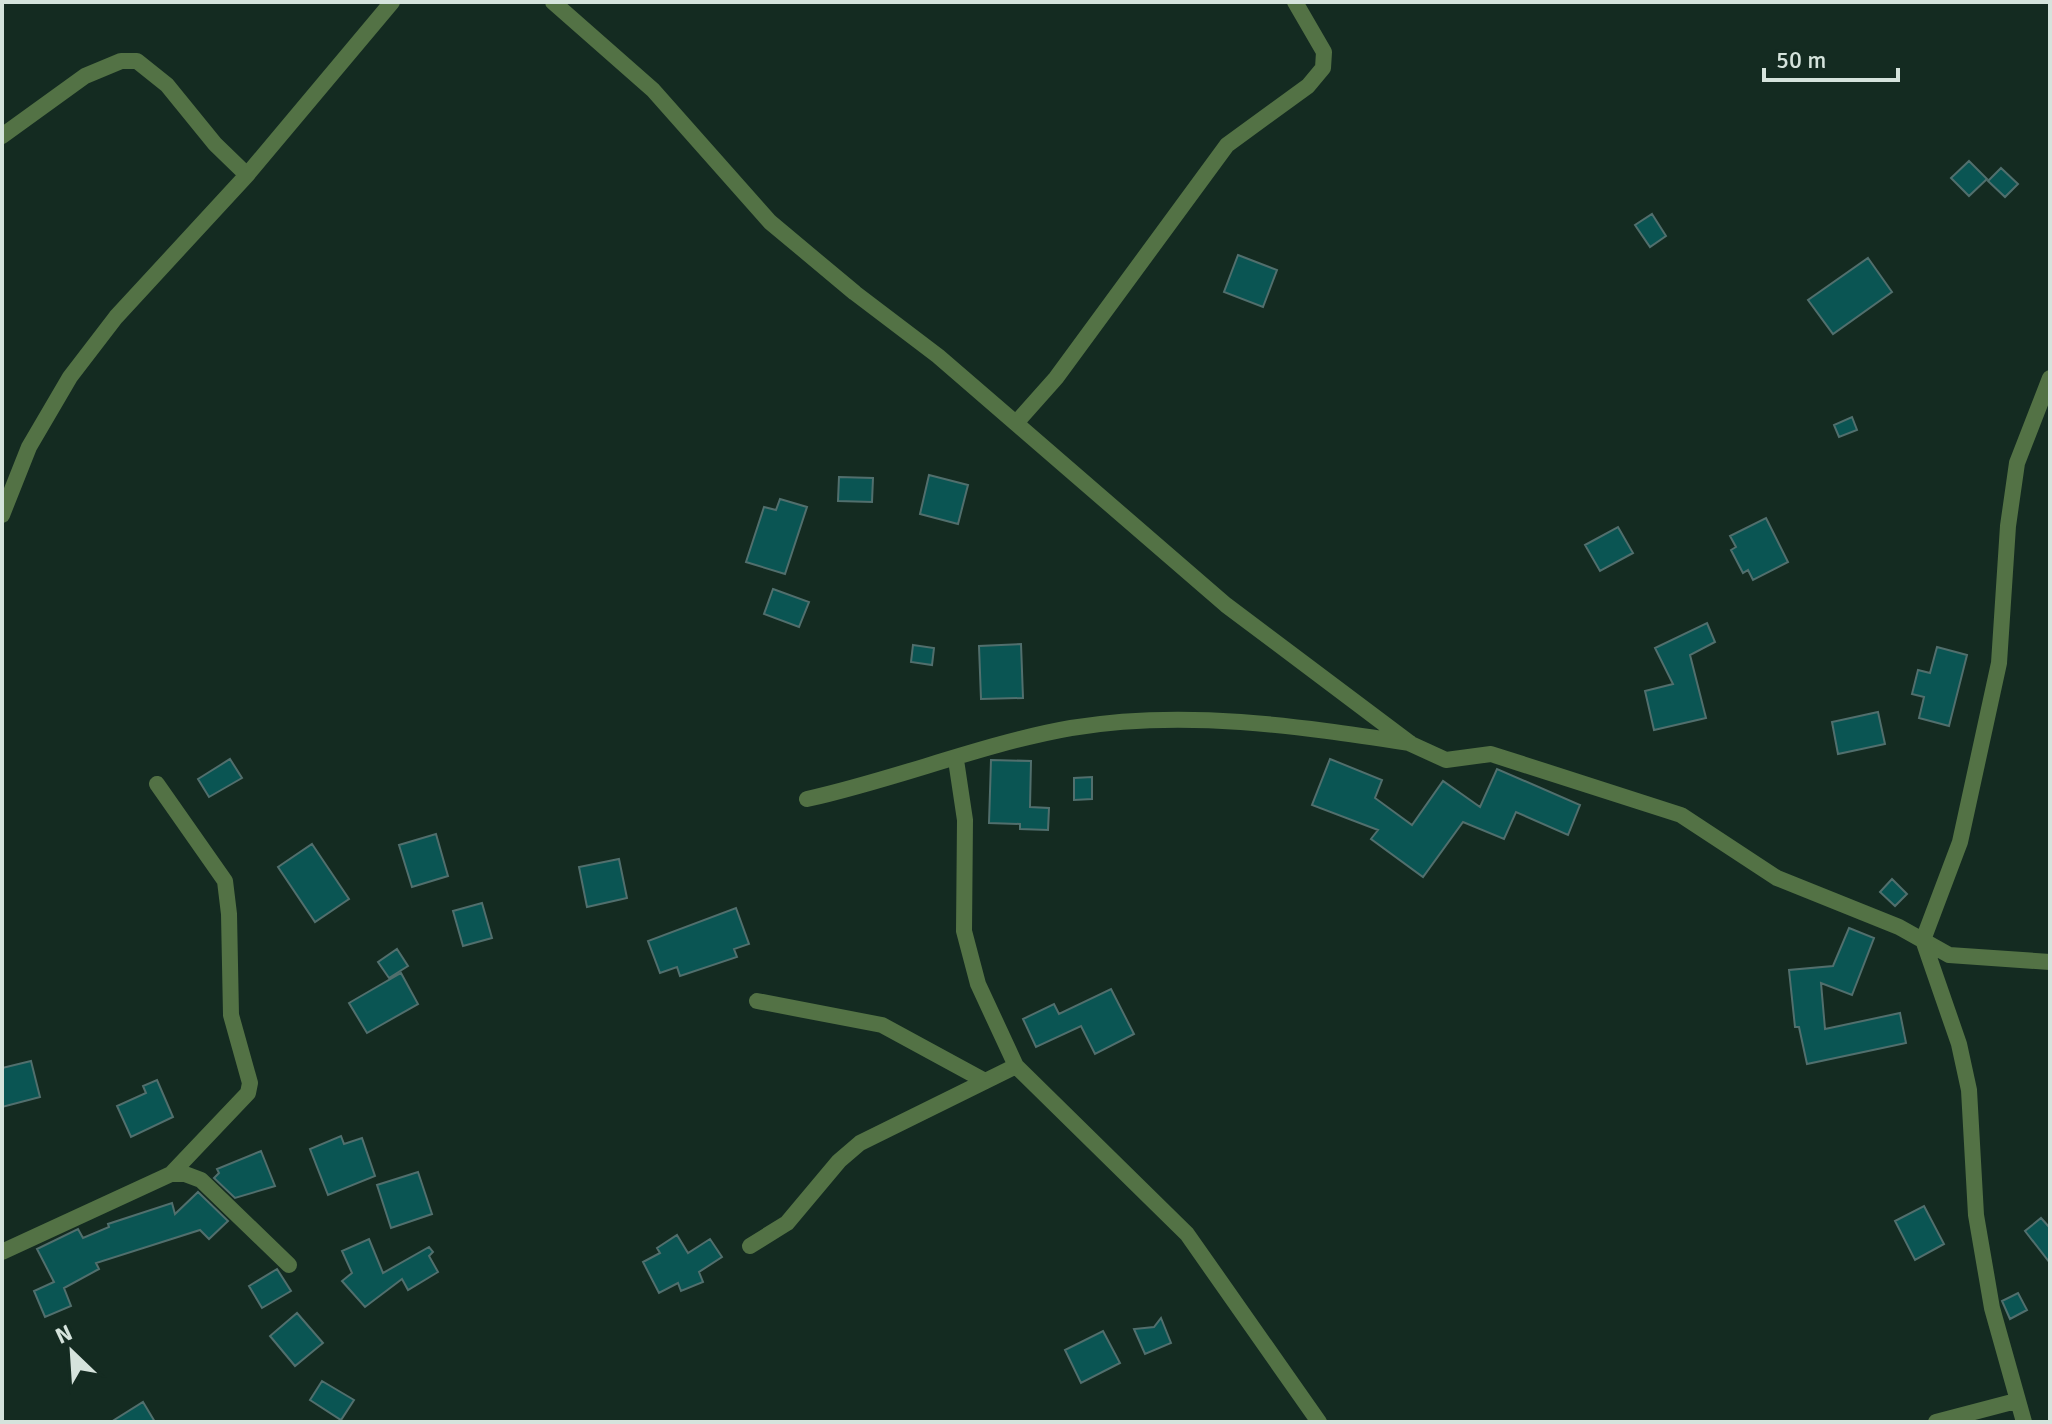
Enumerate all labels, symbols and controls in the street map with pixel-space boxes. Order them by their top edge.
scale bar [1764,32,1898,82]
text: 50 m [1776,45,1826,75]
north arrow [32,1312,112,1392]
text: N [51,1319,76,1350]

